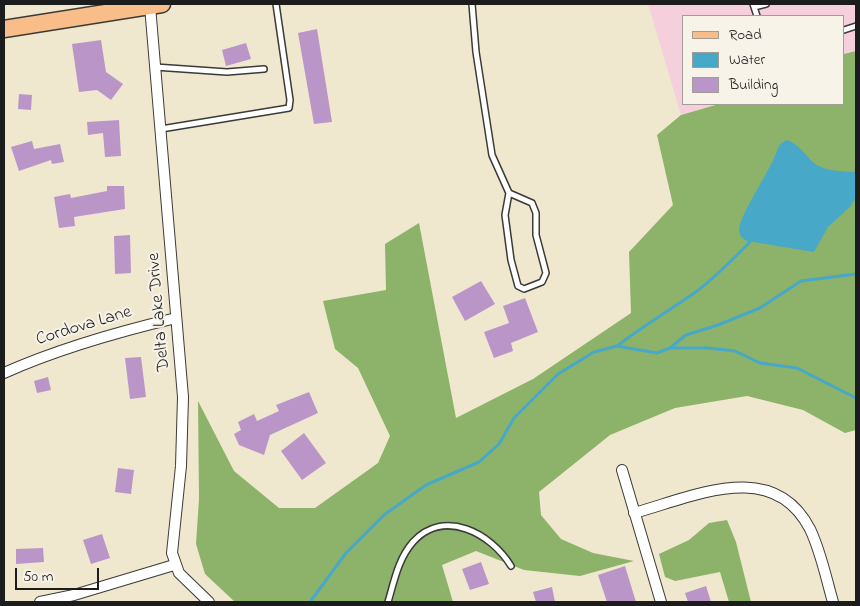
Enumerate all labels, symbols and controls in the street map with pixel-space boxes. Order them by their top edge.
legend [682,15,845,105]
text: Road [729,24,762,46]
text: Water [729,49,765,71]
text: Building [729,74,778,96]
street label: Delta Lake Drive [144,252,176,372]
street label: Cordova Lane [34,302,134,352]
scale bar [18,558,101,590]
text: 50 m [23,566,53,588]

